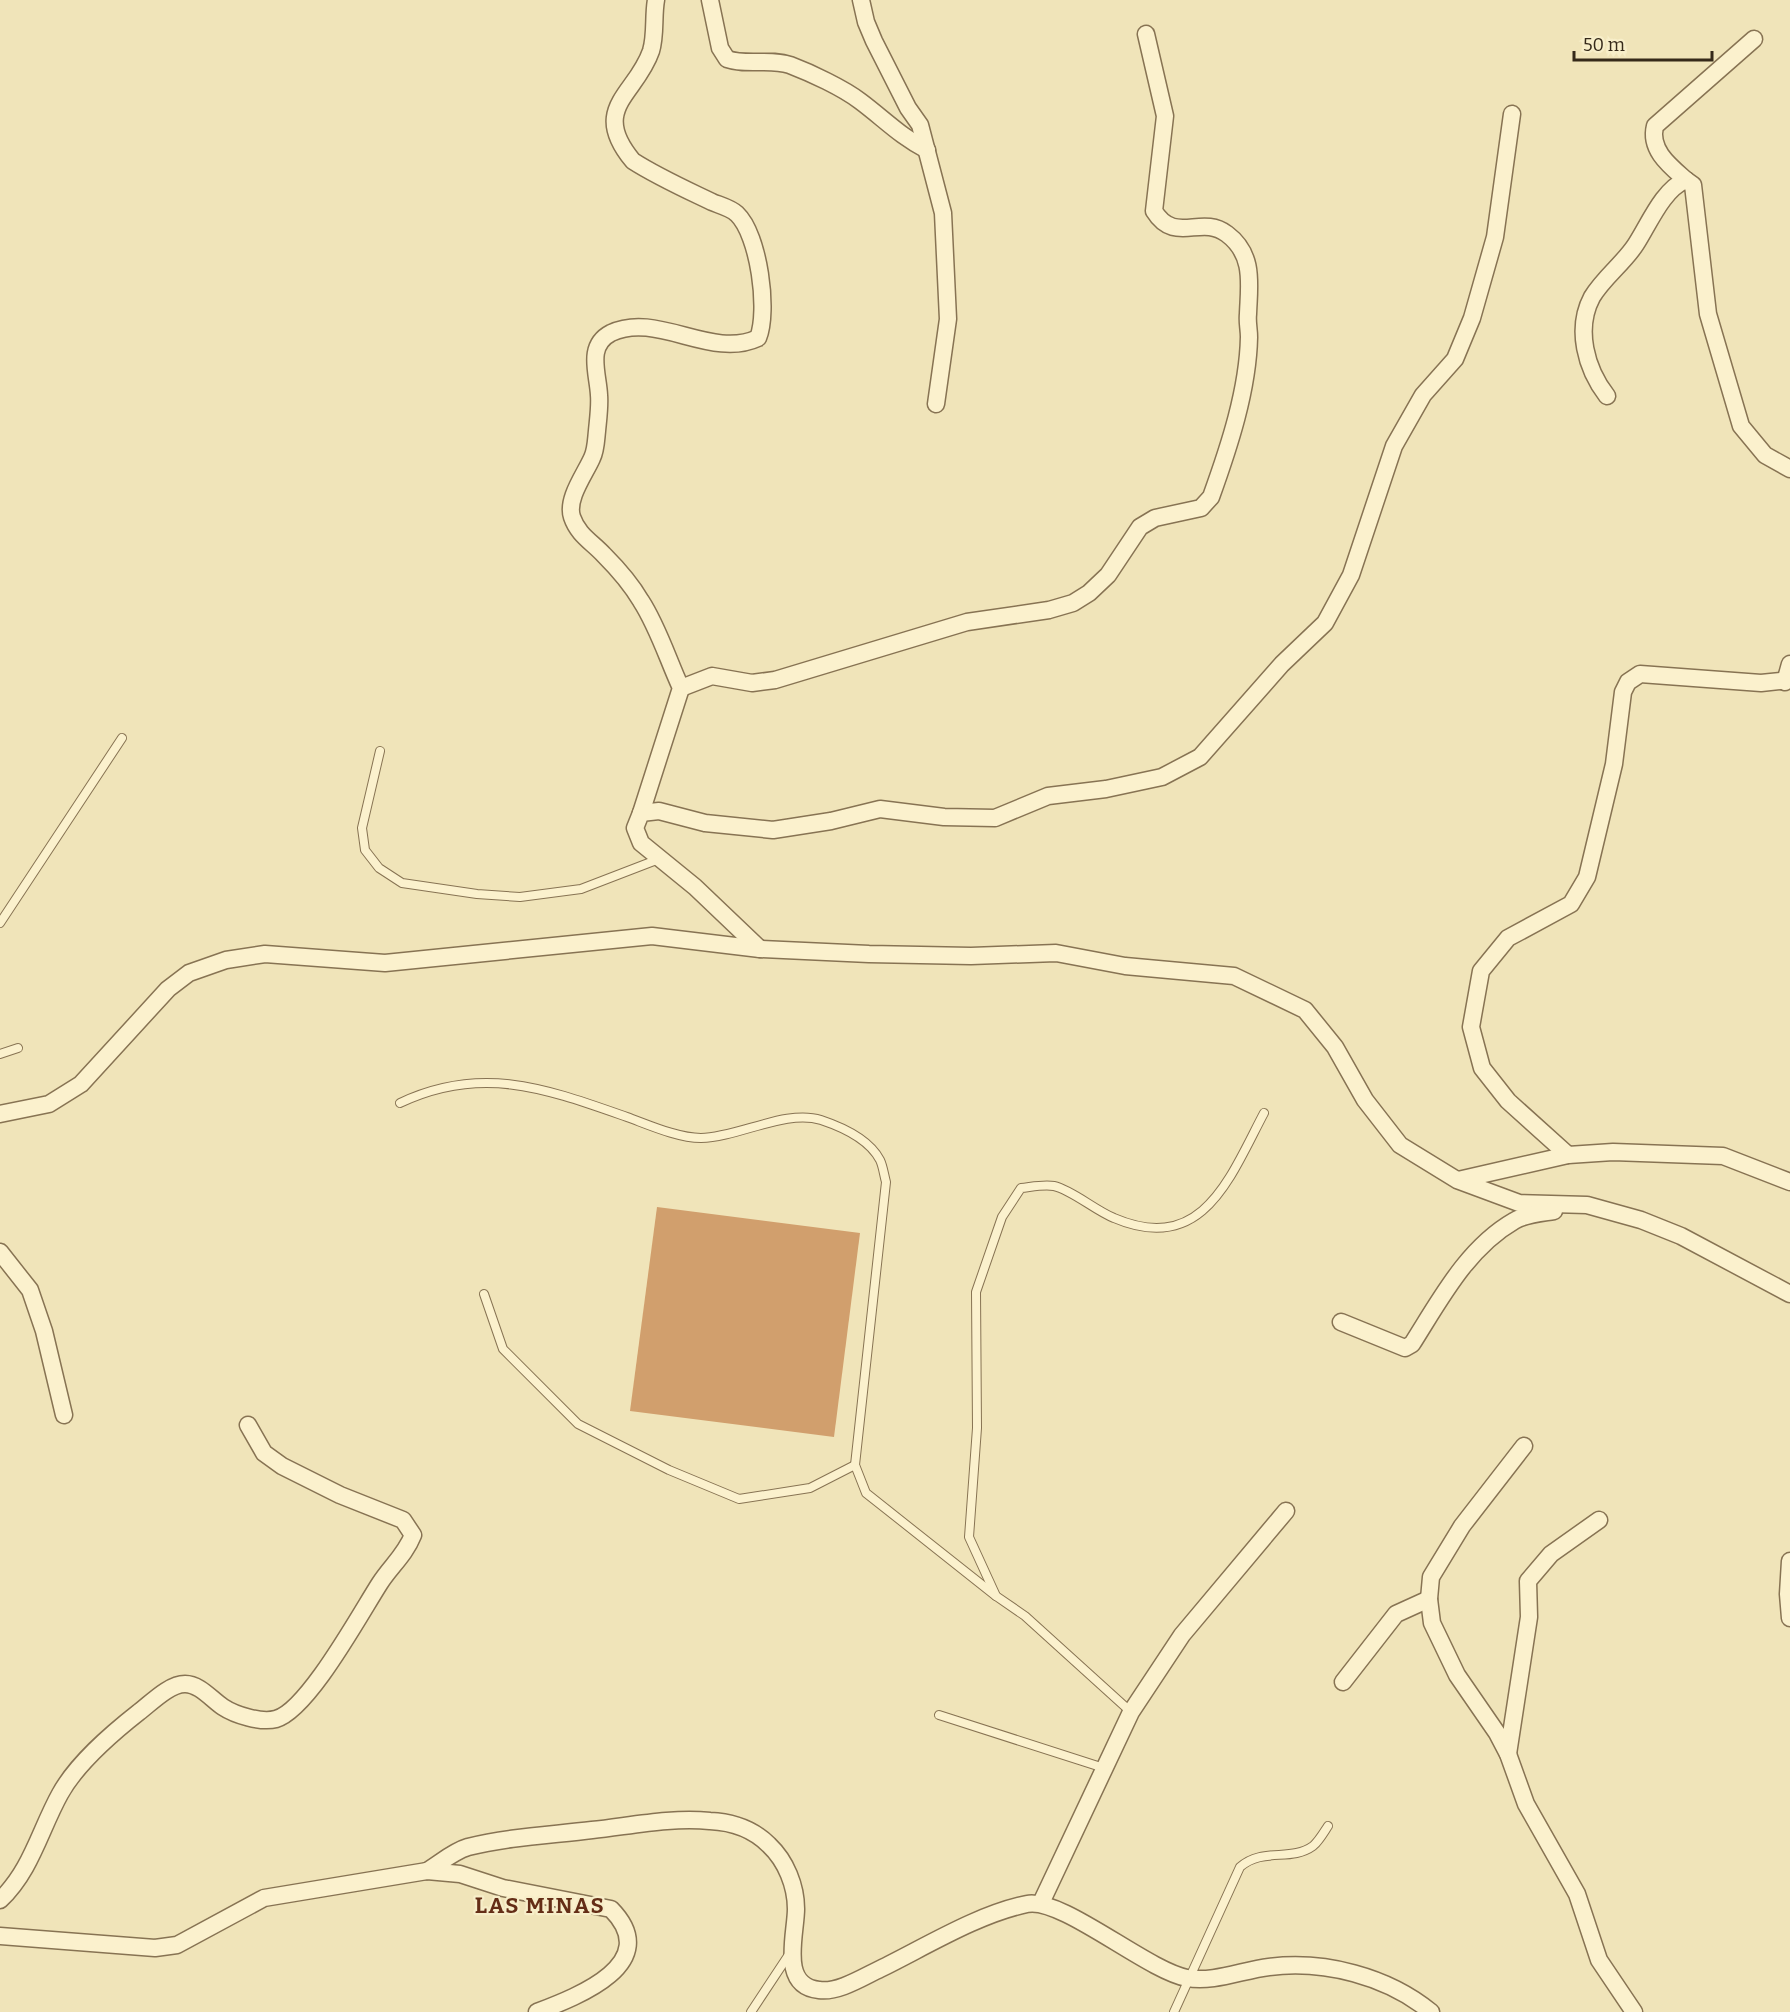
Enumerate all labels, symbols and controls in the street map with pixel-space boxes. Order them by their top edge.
scale bar [1574,24,1712,62]
text: 50 m [1583,34,1625,56]
district label: LAS MINAS [475,1892,605,1919]

